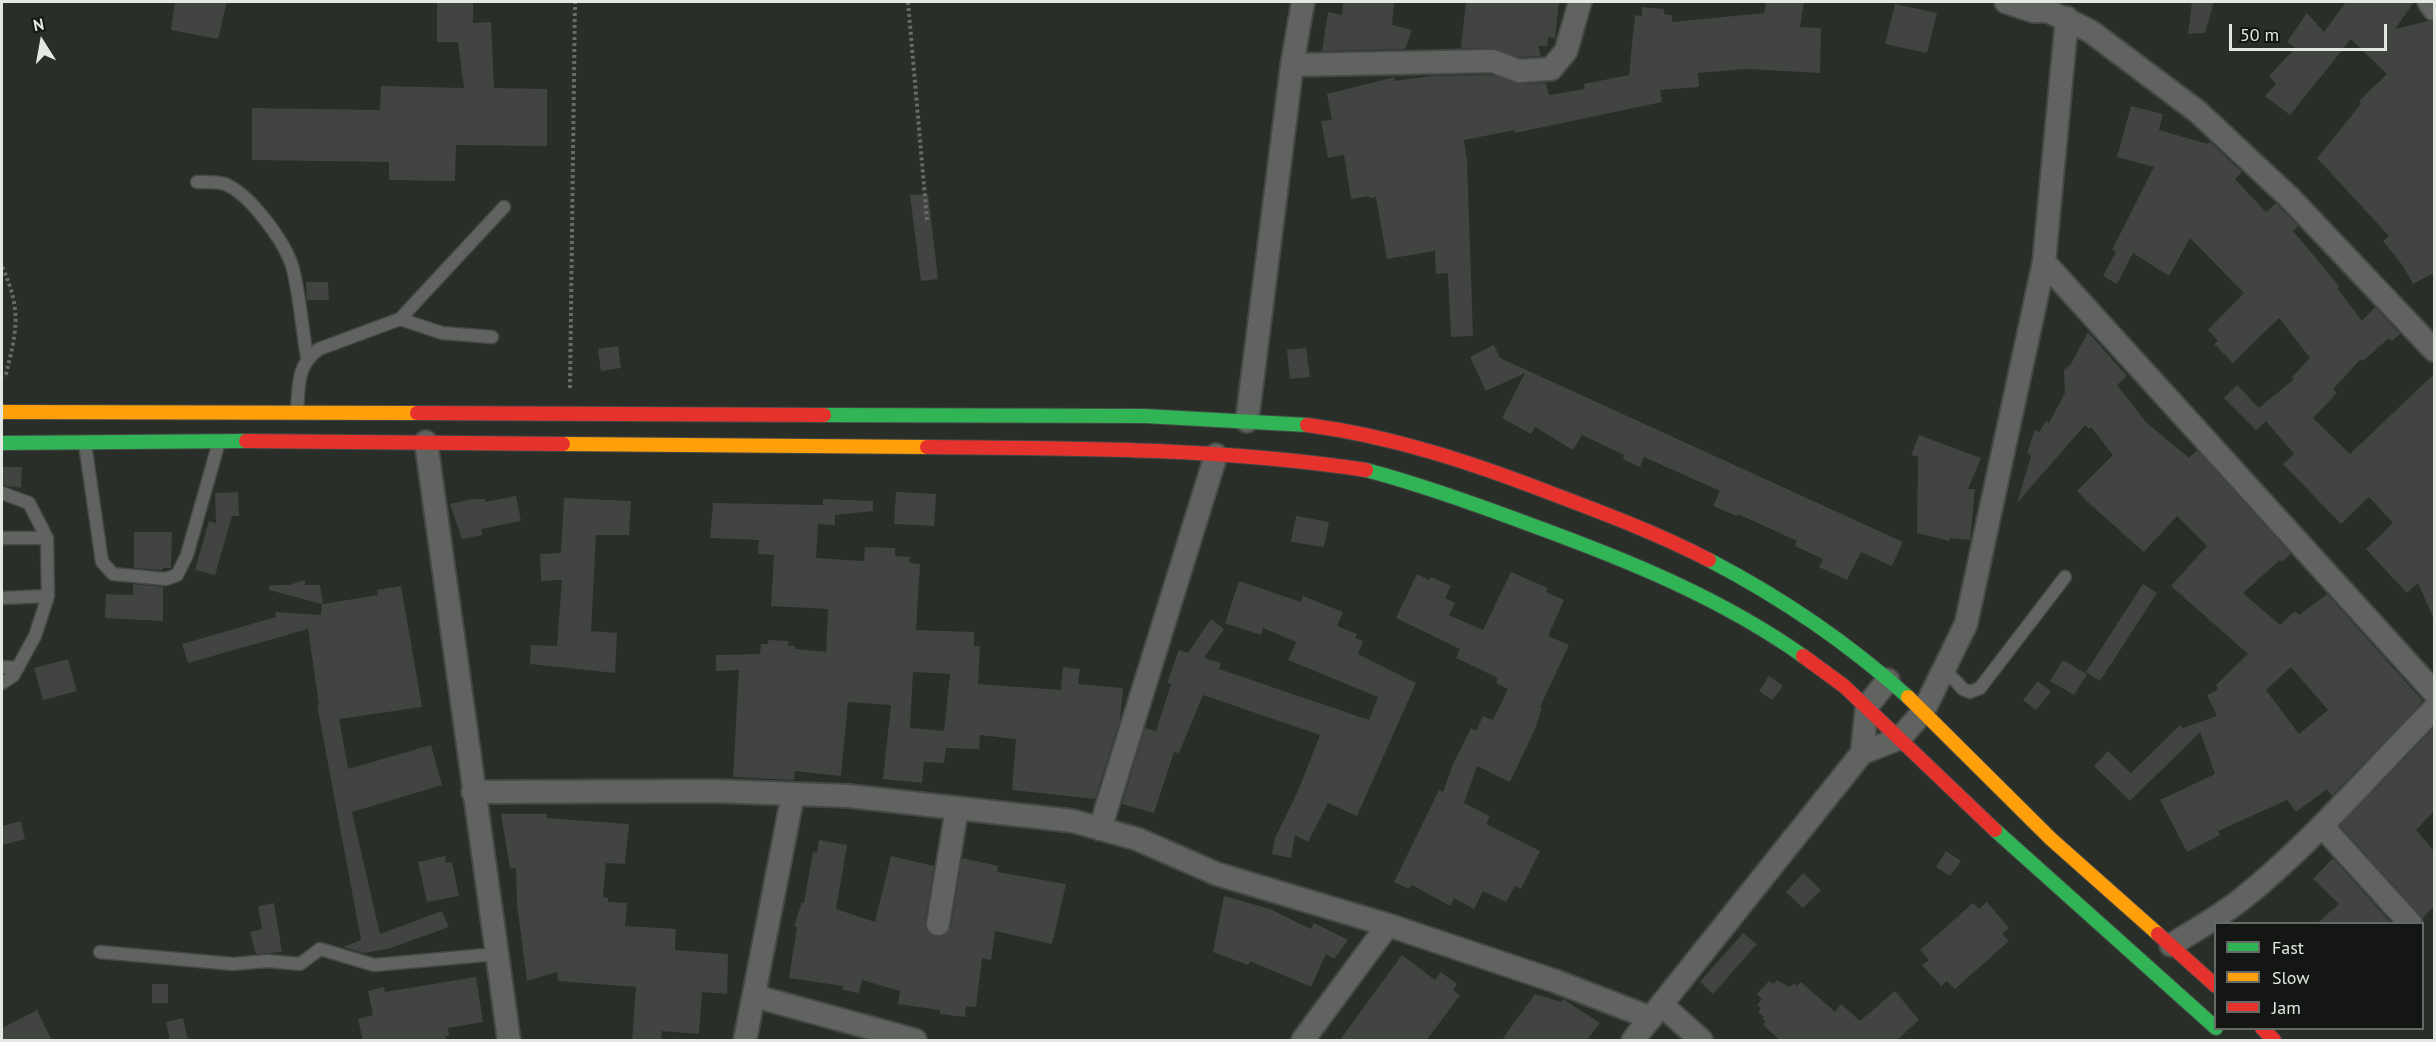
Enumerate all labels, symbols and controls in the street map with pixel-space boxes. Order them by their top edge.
north arrow [12,12,72,72]
scale bar [2232,12,2390,50]
text: N [31,14,46,35]
text: 50 m [2240,23,2279,46]
legend [2214,922,2424,1030]
text: Fast [2272,936,2304,959]
text: Slow [2272,966,2310,989]
text: Jam [2272,996,2301,1019]

